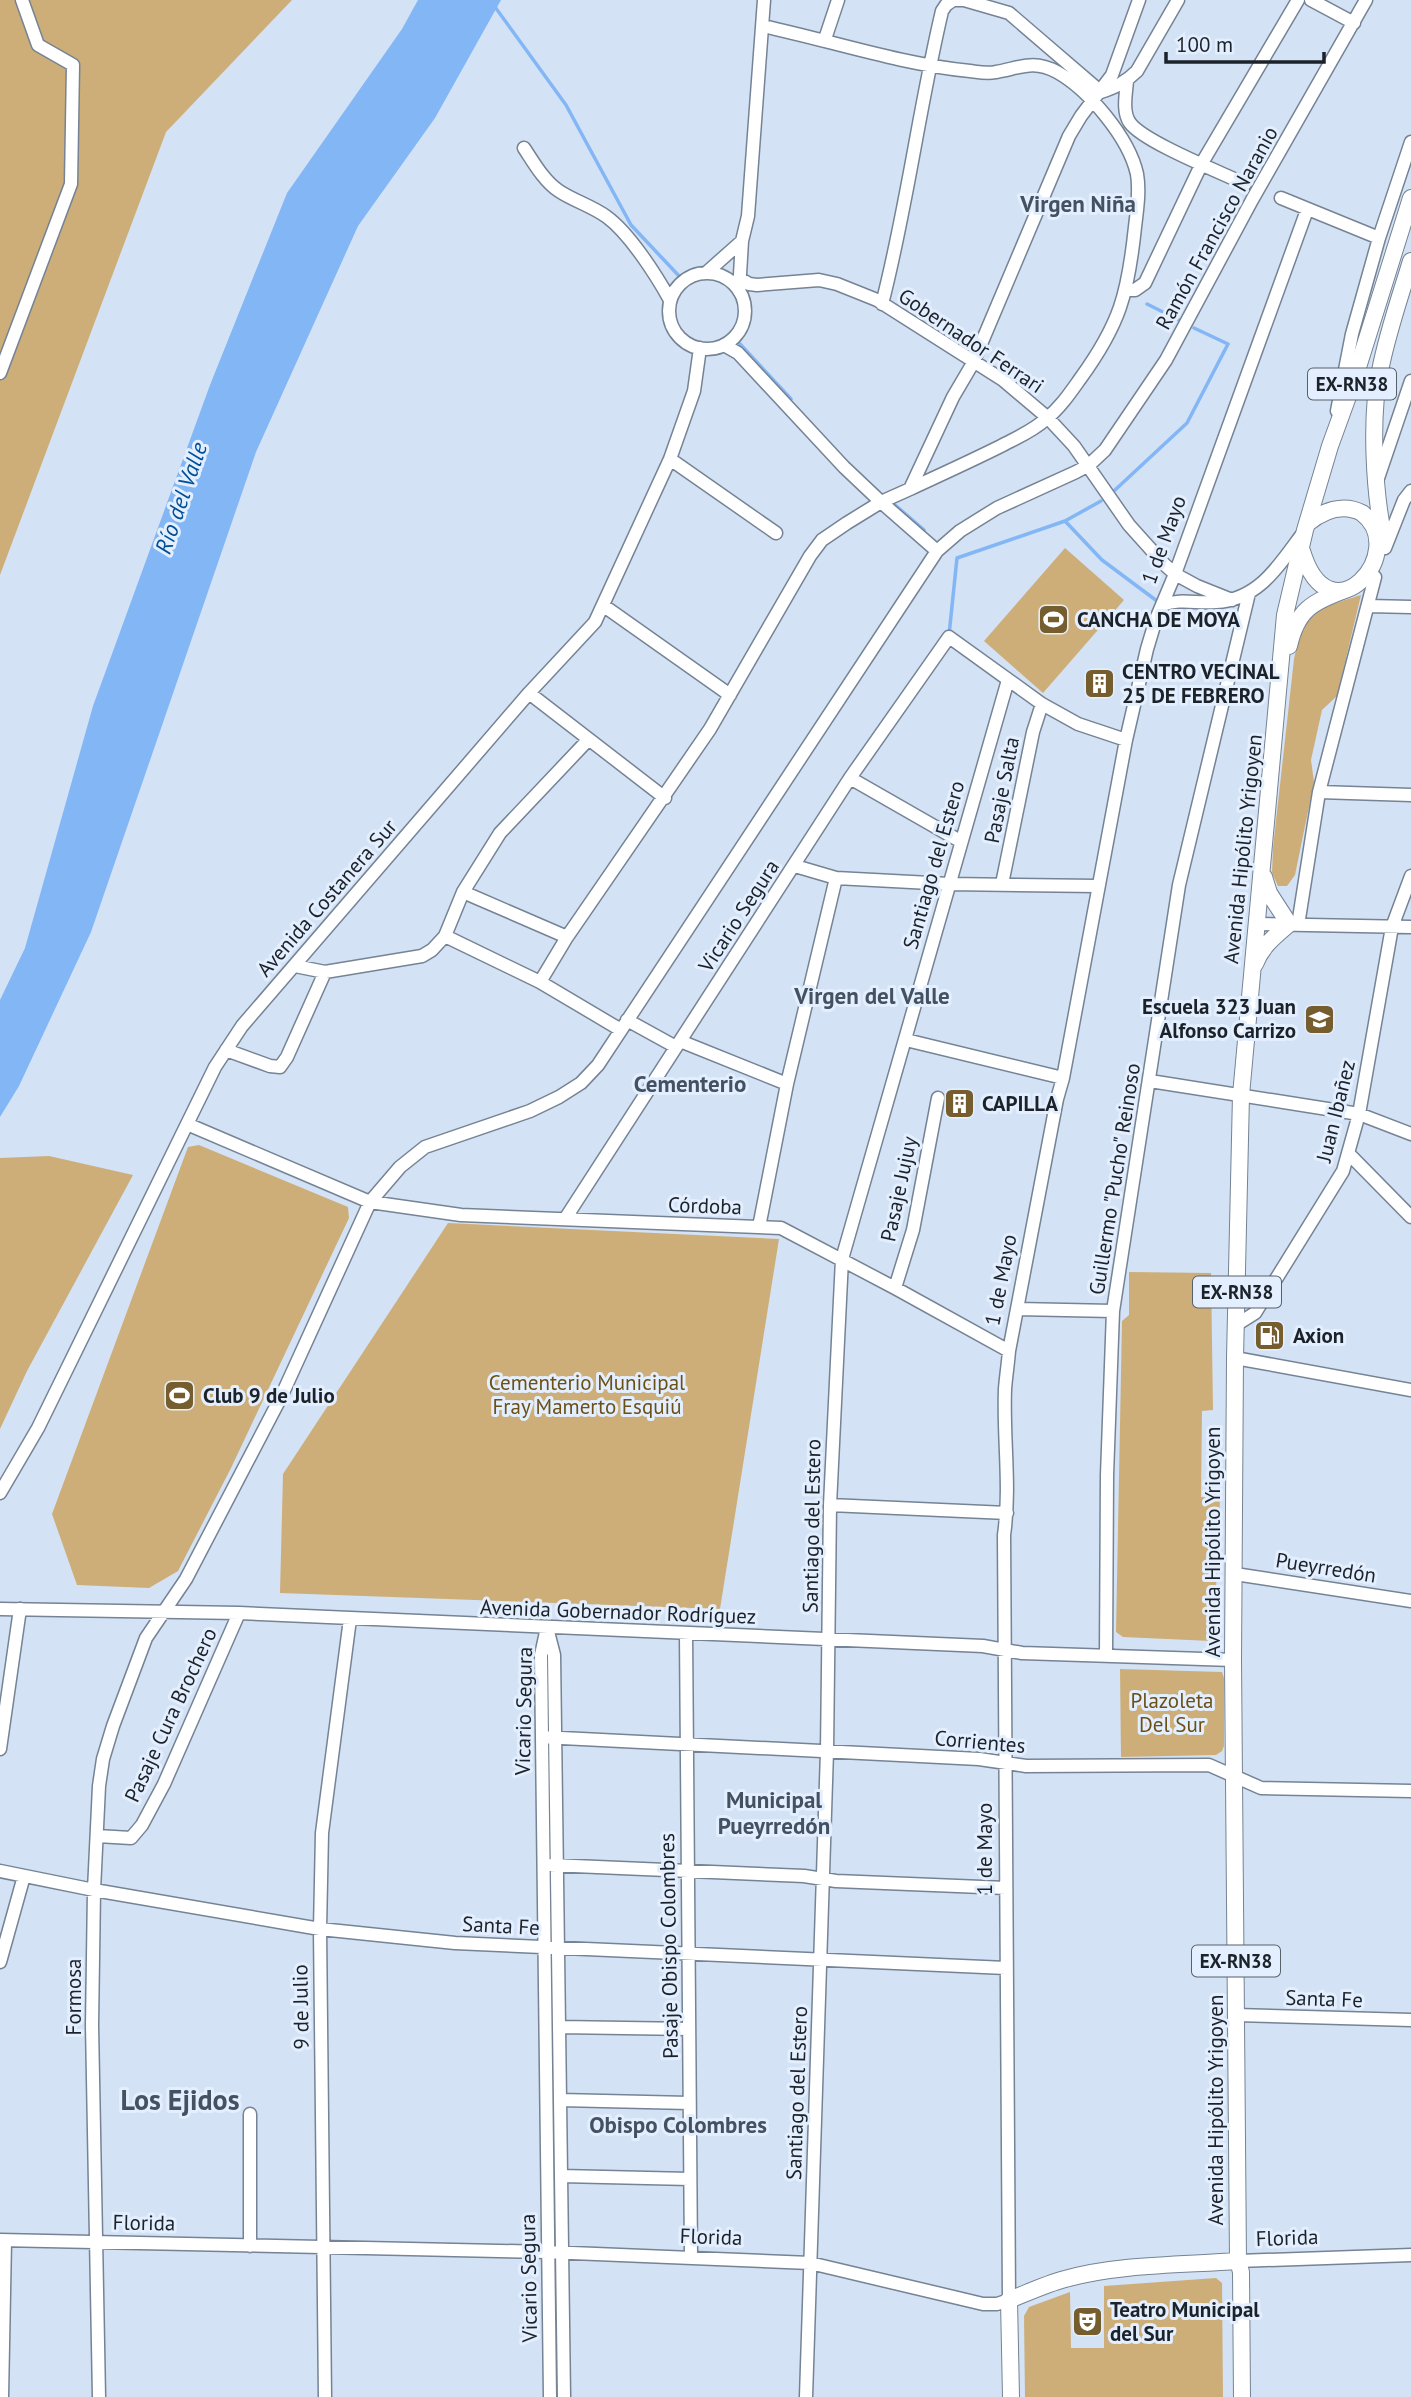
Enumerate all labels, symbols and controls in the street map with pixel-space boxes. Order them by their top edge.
scale bar [1166,21,1324,65]
text: 100 m [1176,31,1233,58]
street label: Ramón Francisco Naranio [1149,121,1284,334]
district label: Virgen Niña [1019,189,1136,218]
street label: Gobernador Ferrari [893,282,1049,399]
road number: EX-RN38 [1308,368,1396,400]
water label: Río del Valle [148,438,213,557]
street label: 1 de Mayo [1135,492,1192,588]
sports icon: CANCHA DE MOYA [1037,603,1071,637]
place label: CANCHA DE MOYA [1077,606,1240,633]
place label: CENTRO VECINAL 25 DE FEBRERO [1122,658,1280,709]
building icon: CENTRO VECINAL 25 DE FEBRERO [1082,667,1116,701]
street label: Avenida Hipólito Yrigoyen [1217,733,1268,965]
street label: Pasaje Salta [978,734,1025,845]
street label: Santiago del Estero [897,777,970,952]
street label: Avenida Costanera Sur [251,813,403,982]
street label: Vicario Segura [692,854,785,978]
district label: Virgen del Valle [793,981,950,1010]
place label: Escuela 323 Juan Alfonso Carrizo [1142,993,1296,1044]
school or university icon: Escuela 323 Juan Alfonso Carrizo [1302,1002,1336,1036]
street label: Juan Ibañez [1310,1057,1361,1166]
street label: Guillermo "Pucho" Reinoso [1083,1061,1146,1297]
district label: Cementerio [634,1069,746,1098]
building icon: CAPILLA [942,1087,976,1121]
place label: CAPILLA [982,1090,1058,1117]
street label: Pasaje Jujuy [874,1134,923,1244]
street label: Córdoba [668,1191,742,1220]
street label: 1 de Mayo [978,1232,1023,1328]
road number: EX-RN38 [1193,1276,1281,1308]
fuel station icon: Axion [1253,1319,1287,1353]
place label: Axion [1293,1322,1344,1349]
park label: Cementerio Municipal Fray Mamerto Esquiú [489,1369,685,1420]
sports icon: Club 9 de Julio [163,1379,197,1413]
place label: Club 9 de Julio [203,1382,335,1409]
street label: Avenida Hipólito Yrigoyen [1199,1427,1226,1657]
street label: Santiago del Estero [796,1439,827,1613]
street label: Pueyrredón [1274,1546,1378,1589]
street label: Avenida Gobernador Rodríguez [480,1593,757,1630]
street label: Pasaje Cura Brochero [118,1623,223,1806]
street label: Vicario Segura [509,1646,538,1777]
park label: Plazoleta Del Sur [1131,1687,1213,1738]
street label: Corrientes [934,1724,1027,1759]
district label: Municipal Pueyrredón [718,1785,830,1840]
street label: 1 de Mayo [971,1803,998,1895]
street label: Pasaje Obispo Colombres [653,1833,684,2059]
street label: Santa Fe [462,1910,541,1941]
road number: EX-RN38 [1192,1946,1280,1977]
street label: Formosa [60,1959,87,2035]
street label: 9 de Julio [286,1964,315,2050]
street label: Santa Fe [1285,1984,1363,2013]
street label: Avenida Hipólito Yrigoyen [1202,1995,1229,2225]
street label: Santiago del Estero [780,2006,813,2180]
district label: Los Ejidos [121,2081,240,2118]
district label: Obispo Colombres [589,2110,767,2139]
street label: Florida [112,2208,176,2237]
street label: Vicario Segura [514,2213,543,2344]
street label: Florida [679,2222,743,2251]
street label: Florida [1255,2223,1319,2252]
place label: Teatro Municipal del Sur [1110,2296,1260,2347]
theatre icon: Teatro Municipal del Sur [1070,2305,1104,2339]

